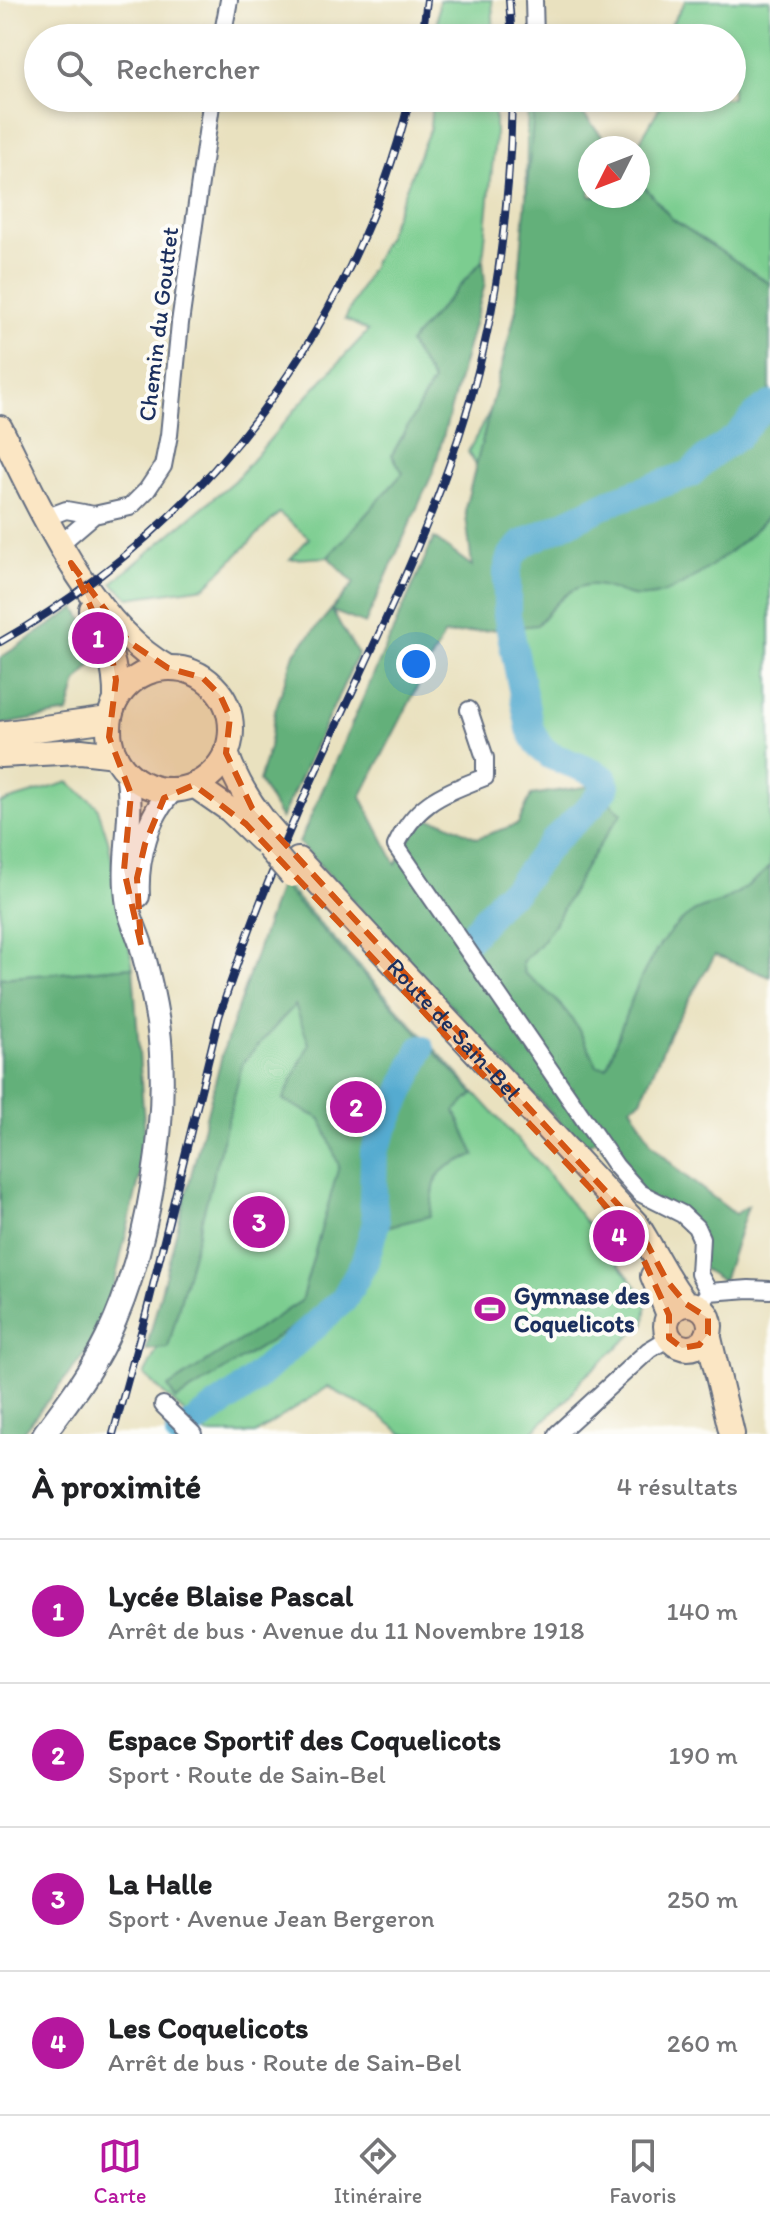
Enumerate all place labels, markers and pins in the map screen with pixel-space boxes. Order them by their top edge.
pin: 1 [72,608,124,668]
pin: 2 [330,1077,382,1137]
pin: 3 [233,1192,285,1252]
pin: 4 [593,1206,645,1266]
place label: Gymnase des Coquelicots [514,1281,650,1339]
sports icon: Gymnase des Coquelicots [473,1292,507,1326]

